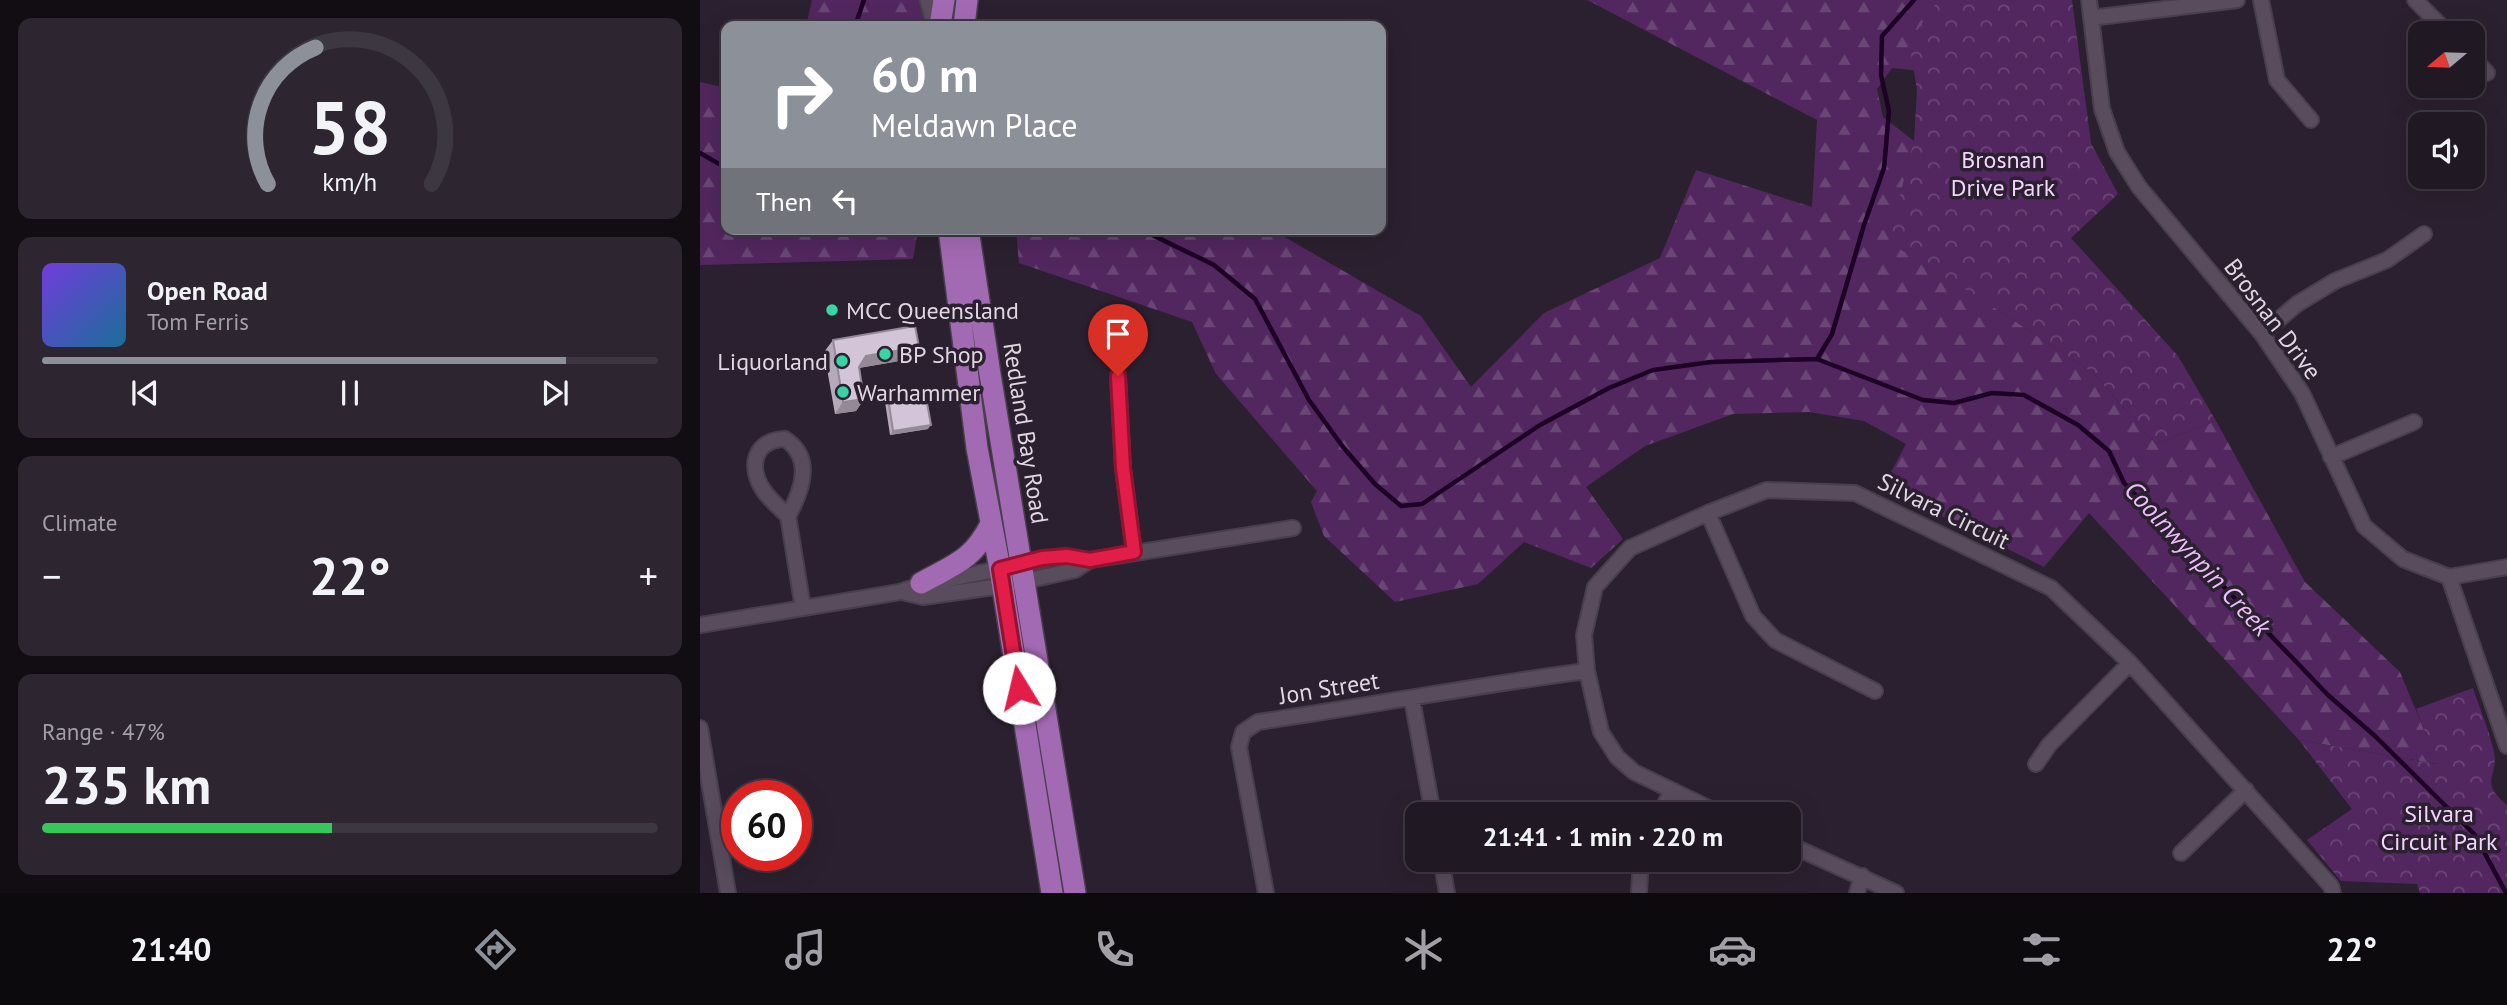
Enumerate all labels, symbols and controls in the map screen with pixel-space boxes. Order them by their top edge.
north arrow [2408,21,2485,98]
map controls [2408,21,2485,189]
text: 60 m [871,42,978,106]
icon: right [756,49,847,140]
text: 58 [309,81,391,175]
text: Meldawn Place [871,104,1078,146]
button: sound [2408,112,2485,189]
park label: Brosnan Drive Park [1951,144,2056,203]
text: km/h [323,166,377,198]
icon: left [826,182,864,220]
text: Then [756,185,812,218]
street label: Brosnan Drive [2217,252,2329,386]
text: Open Road [147,274,268,307]
place label: MCC Queensland [846,295,1019,326]
marker: MCC Queensland [824,302,840,318]
pin [1088,304,1148,376]
text: Tom Ferris [147,307,249,336]
icon: arrive [1099,315,1137,353]
place label: BP Shop [899,339,984,370]
street label: Redland Bay Road [996,340,1056,526]
place label: Liquorland [717,346,828,377]
marker: BP Shop [877,346,893,362]
marker: Liquorland [834,353,850,369]
icon: previous [126,374,164,412]
icon: pause [331,374,369,412]
icon: next [536,374,574,412]
place label: Warhammer [857,377,980,408]
marker: Warhammer [835,384,851,400]
street label: Silvara Circuit [1873,466,2015,556]
water label: Coolnwynpin Creek [2118,473,2279,644]
text: Climate [42,508,117,537]
text: 22° [309,542,391,609]
text: − [42,551,61,600]
text: + [639,551,658,600]
position arrow [982,651,1056,725]
street label: Jon Street [1276,665,1381,711]
text: Range · 47% [42,717,165,746]
text: 235 km [42,751,211,818]
speed limit sign: 60 [721,780,812,871]
park label: Silvara Circuit Park [2380,798,2498,857]
text: 21:41 · 1 min · 220 m [1483,820,1723,853]
icon: directions [471,925,520,974]
icon: music [781,925,830,974]
icon: phone [1090,925,1139,974]
icon: climate [1399,925,1448,974]
icon: car [1708,925,1757,974]
icon: filters [2017,925,2066,974]
text: 21:40 [130,928,211,970]
text: 22° [2327,928,2377,970]

